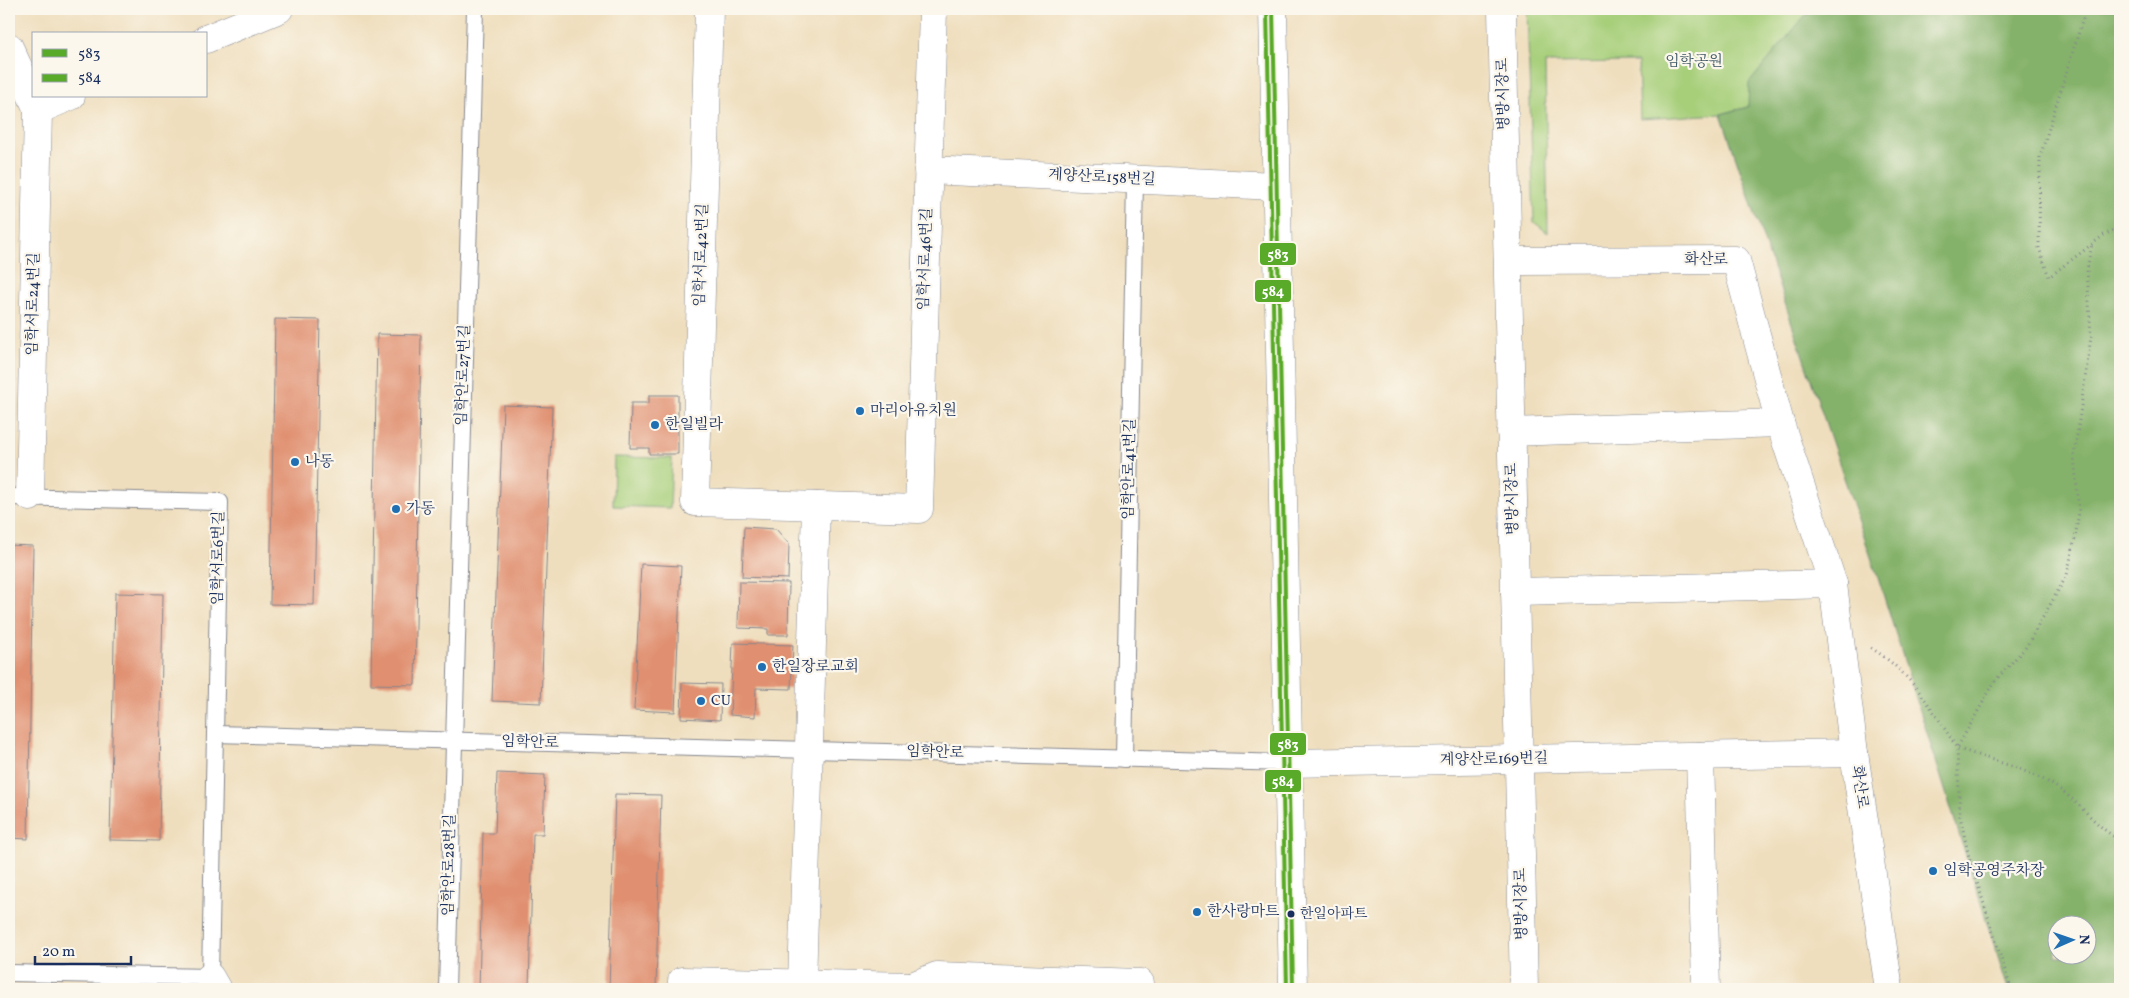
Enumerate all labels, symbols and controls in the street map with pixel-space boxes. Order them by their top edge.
legend [32,32,208,98]
text: 583 [78,44,101,65]
park label: 임학공원 [1665,52,1723,73]
street label: 병방시장로 [1493,57,1515,130]
text: 584 [78,68,101,89]
street label: 계양산로158번길 [1048,165,1156,191]
street label: 임학서로42번길 [690,203,714,307]
street label: 임학서로46번길 [914,207,938,311]
line badge: 583 [1259,242,1297,266]
text: 583 [1267,246,1289,265]
street label: 화산로 [1684,250,1728,271]
street label: 임학서로24번길 [23,252,45,356]
line badge: 584 [1254,279,1292,303]
text: 584 [1262,283,1285,302]
street label: 임학안로27번길 [452,324,476,426]
place label: 마리아유치원 [870,401,957,422]
marker: 마리아유치원 [854,405,866,417]
place label: 한일빌라 [665,415,723,436]
street label: 임학안로41번길 [1119,418,1141,520]
marker: 한일빌라 [649,419,661,431]
place label: 나동 [305,452,334,473]
marker: 나동 [289,456,301,468]
street label: 병방시장로 [1502,462,1524,535]
place label: 가동 [406,499,435,520]
marker: 가동 [390,503,402,515]
street label: 임학서로6번길 [208,511,230,605]
place label: 한일장로교회 [772,657,859,678]
marker: 한일장로교회 [756,661,768,673]
place label: CU [711,691,731,712]
marker: CU [695,695,707,707]
street label: 임학안로 [501,731,560,755]
line badge: 583 [1269,732,1307,756]
text: 583 [1277,736,1299,755]
street label: 임학안로 [906,741,965,765]
street label: 계양산로169번길 [1440,749,1548,771]
street label: 화산로 [1846,764,1872,810]
line badge: 584 [1264,769,1302,793]
text: 584 [1272,773,1295,792]
street label: 임학안로28번길 [439,814,461,916]
place label: 임학공영주차장 [1943,861,2045,882]
marker: 임학공영주차장 [1927,865,1939,877]
street label: 병방시장로 [1511,867,1533,940]
place label: 한사랑마트 [1207,902,1280,923]
place label: 한일아파트 [1300,905,1368,924]
marker: 한사랑마트 [1191,906,1203,918]
marker: 한일아파트 [1286,909,1296,919]
north arrow [2046,916,2096,966]
scale bar [35,933,131,965]
text: N [2074,934,2093,945]
text: 20 m [42,942,75,963]

